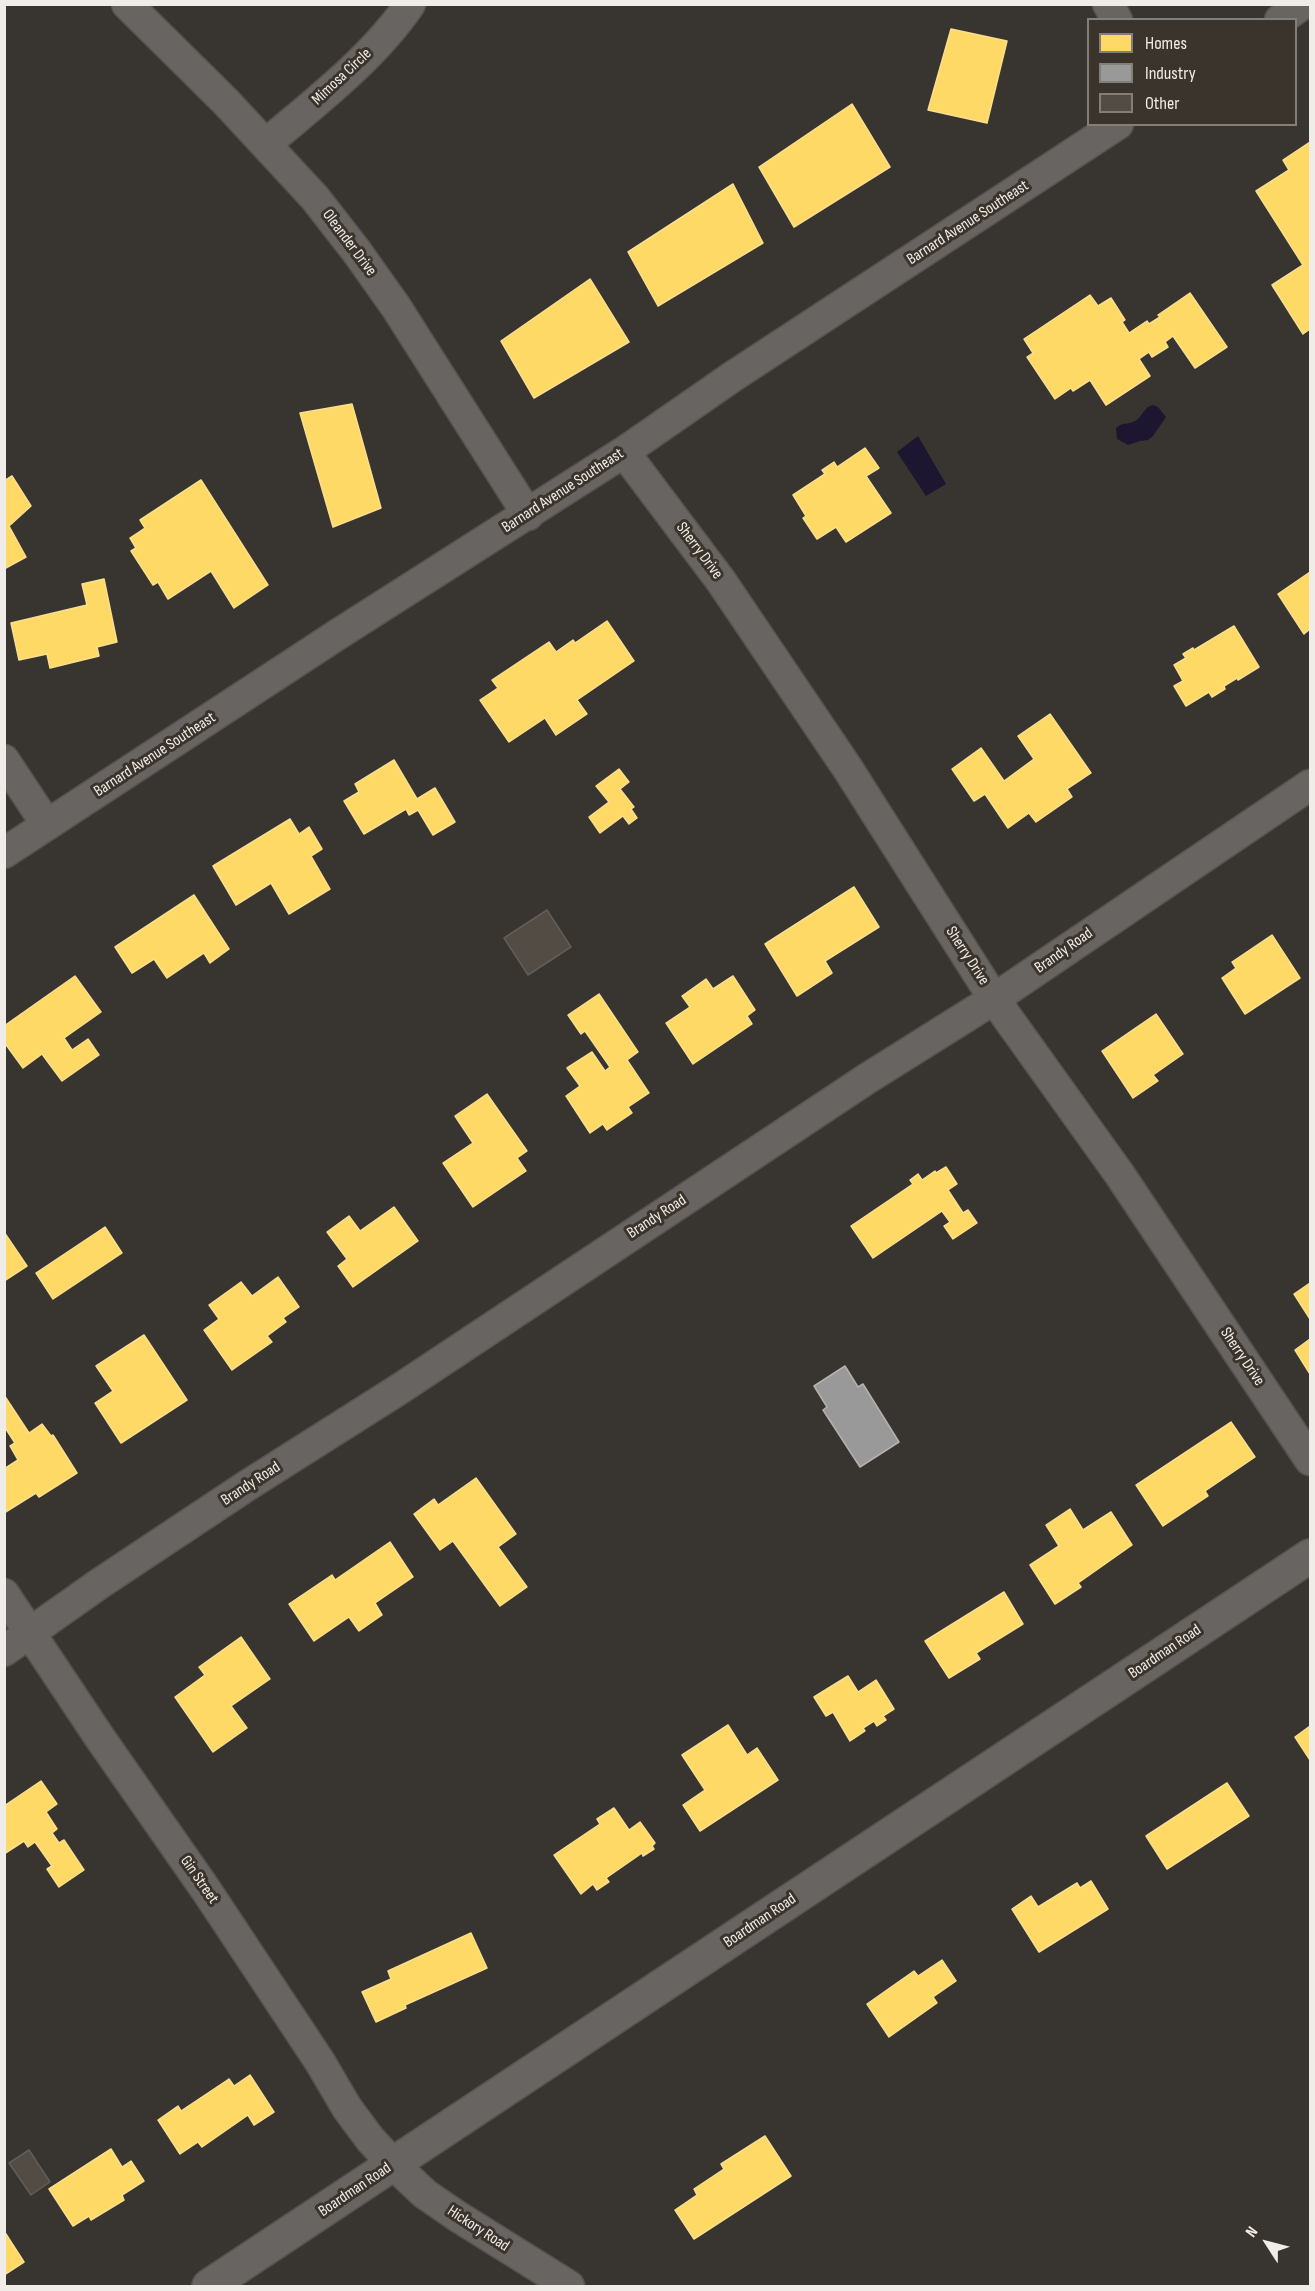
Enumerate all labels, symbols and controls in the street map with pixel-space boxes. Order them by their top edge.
legend [1087,18,1297,126]
text: Homes [1145,33,1187,54]
street label: Mimosa Circle [308,45,376,109]
text: Industry [1145,63,1196,84]
text: Other [1145,93,1179,114]
street label: Barnard Avenue Southeast [904,176,1032,270]
street label: Oleander Drive [318,206,380,280]
street label: Barnard Avenue Southeast [499,444,627,538]
street label: Sherry Drive [671,519,727,583]
street label: Barnard Avenue Southeast [91,708,219,802]
street label: Sherry Drive [941,923,993,989]
street label: Brandy Road [1031,924,1097,978]
street label: Brandy Road [624,1191,690,1243]
street label: Sherry Drive [1216,1324,1268,1390]
street label: Brandy Road [218,1458,284,1510]
street label: Boardman Road [1125,1621,1205,1683]
street label: Gin Street [176,1852,222,1908]
street label: Boardman Road [720,1890,800,1952]
street label: Boardman Road [315,2159,395,2221]
street label: Hickory Road [443,2202,513,2256]
north arrow [1237,2213,1297,2273]
text: N [1242,2223,1262,2241]

